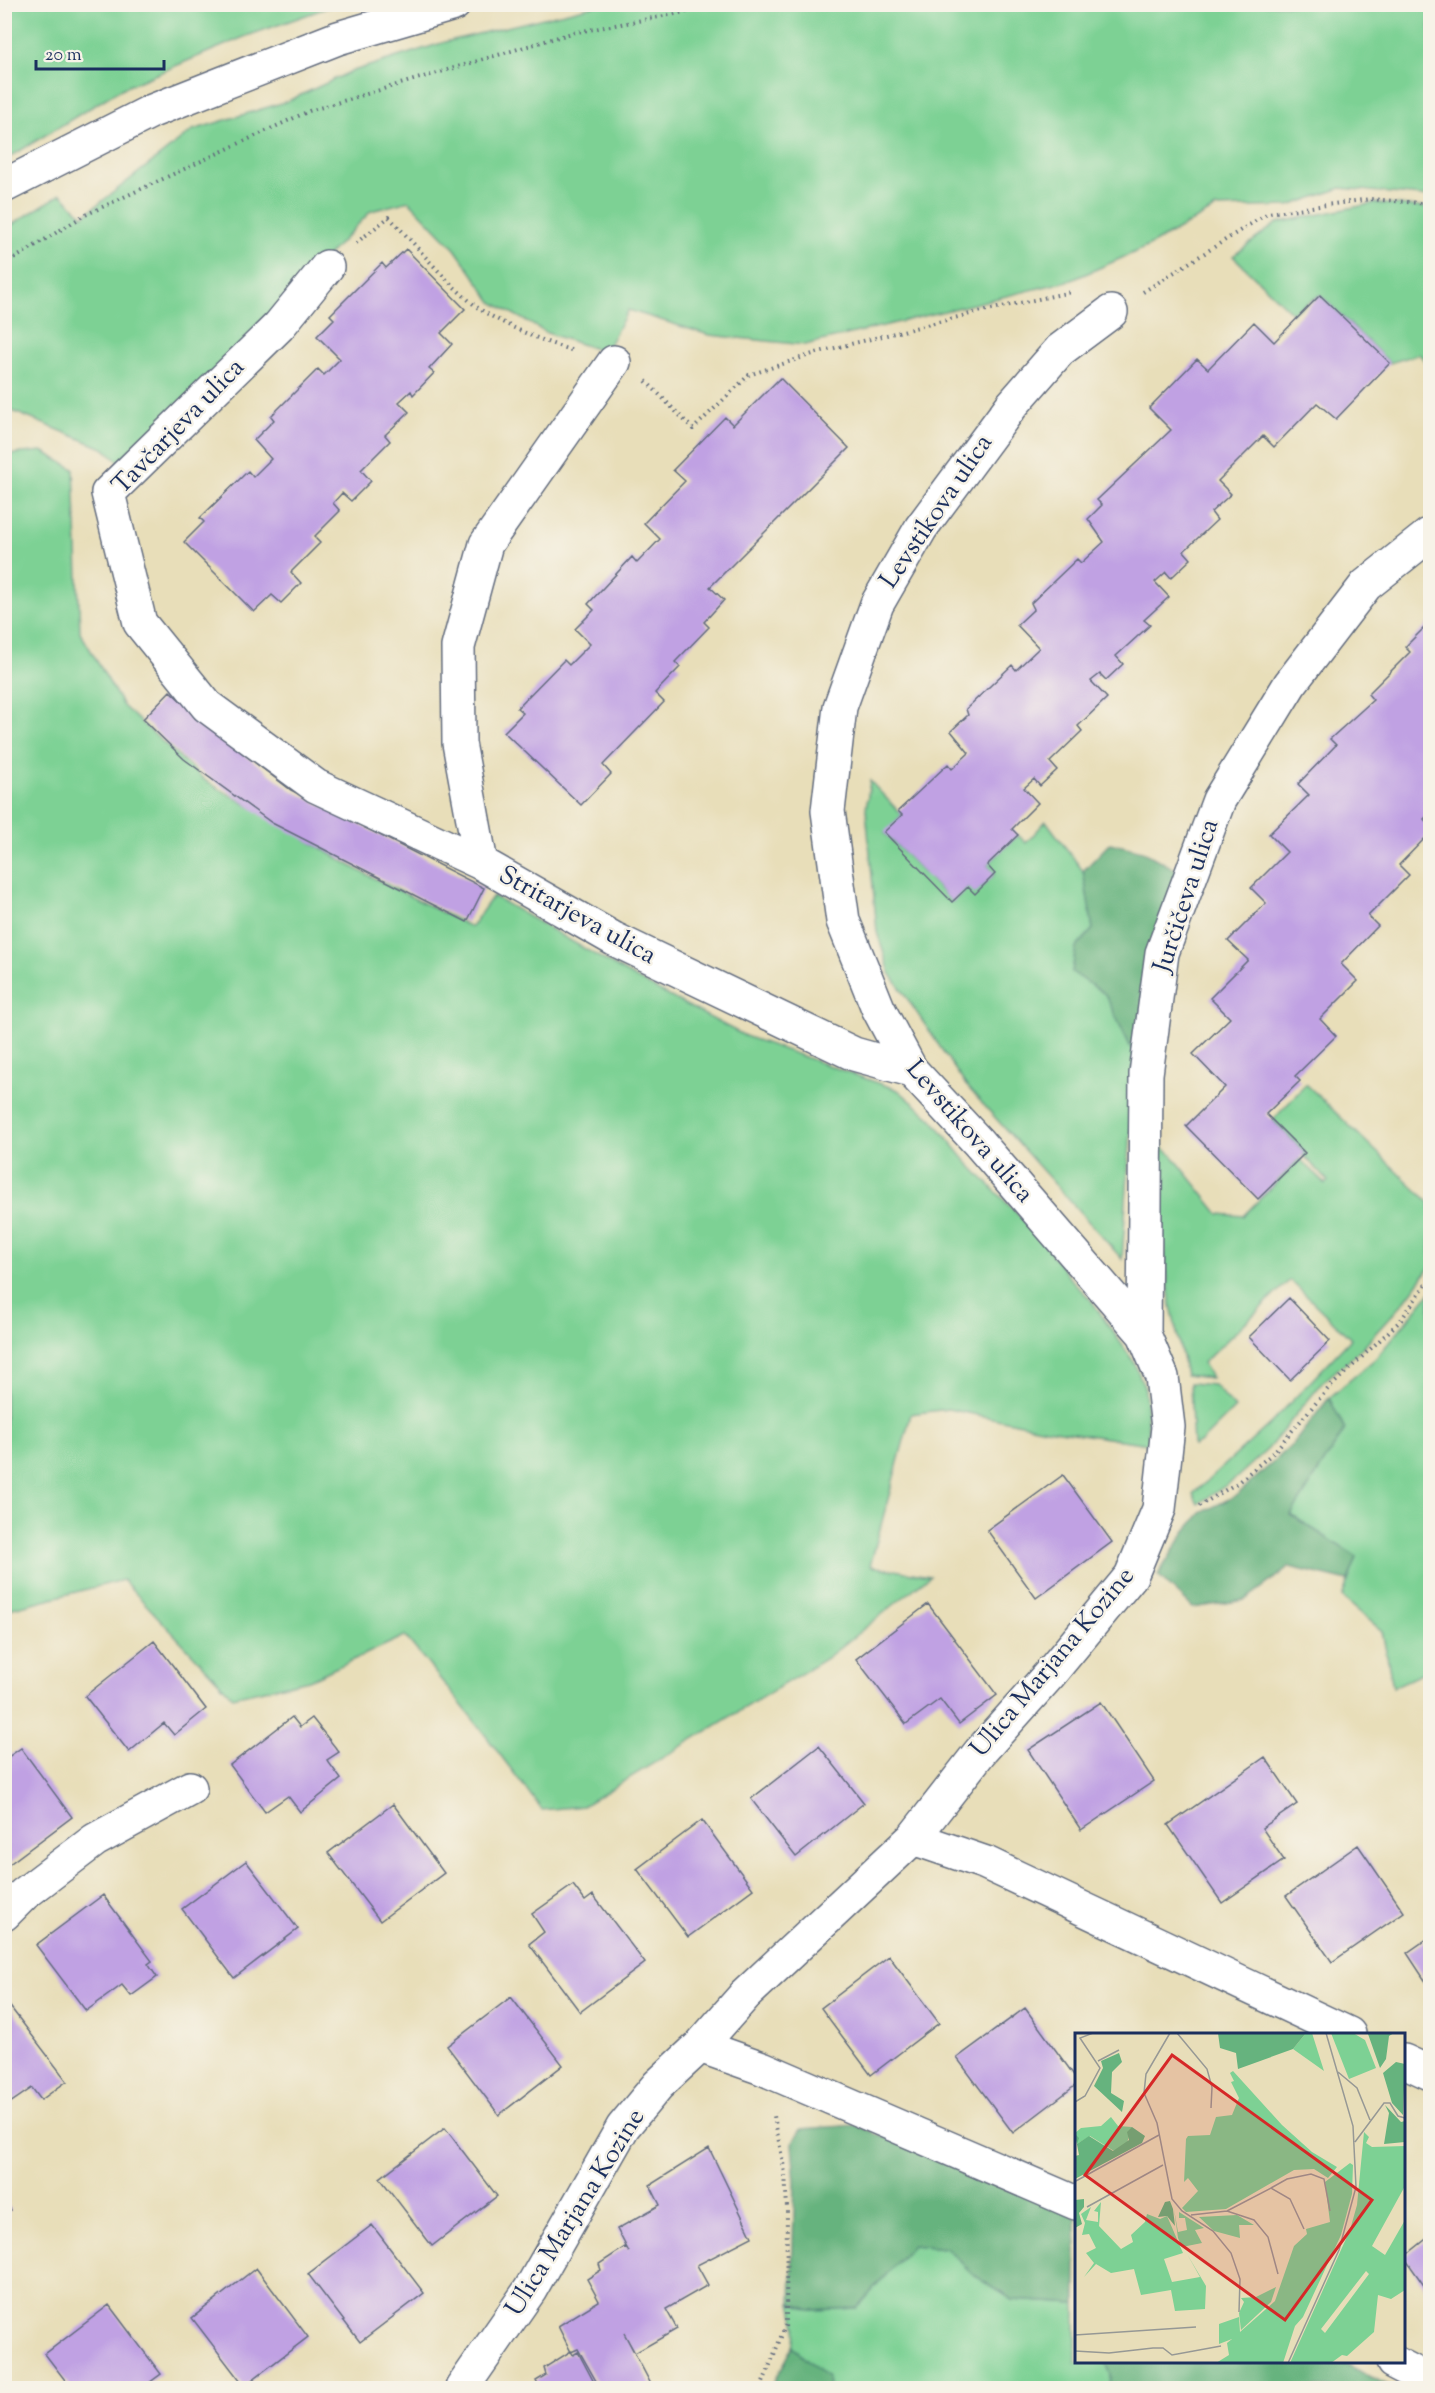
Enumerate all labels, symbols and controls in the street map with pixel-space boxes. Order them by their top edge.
scale bar [36,33,164,71]
text: 20 m [45,43,82,69]
street label: Tavčarjeva ulica [104,350,254,504]
street label: Levstikova ulica [872,427,1002,597]
street label: Jurčičeva ulica [1144,815,1229,979]
street label: Stritarjeva ulica [491,857,663,975]
street label: Levstikova ulica [896,1052,1042,1212]
street label: Ulica Marjana Kozine [962,1560,1144,1766]
inset map [1075,2033,1405,2363]
street label: Ulica Marjana Kozine [497,2102,655,2324]

